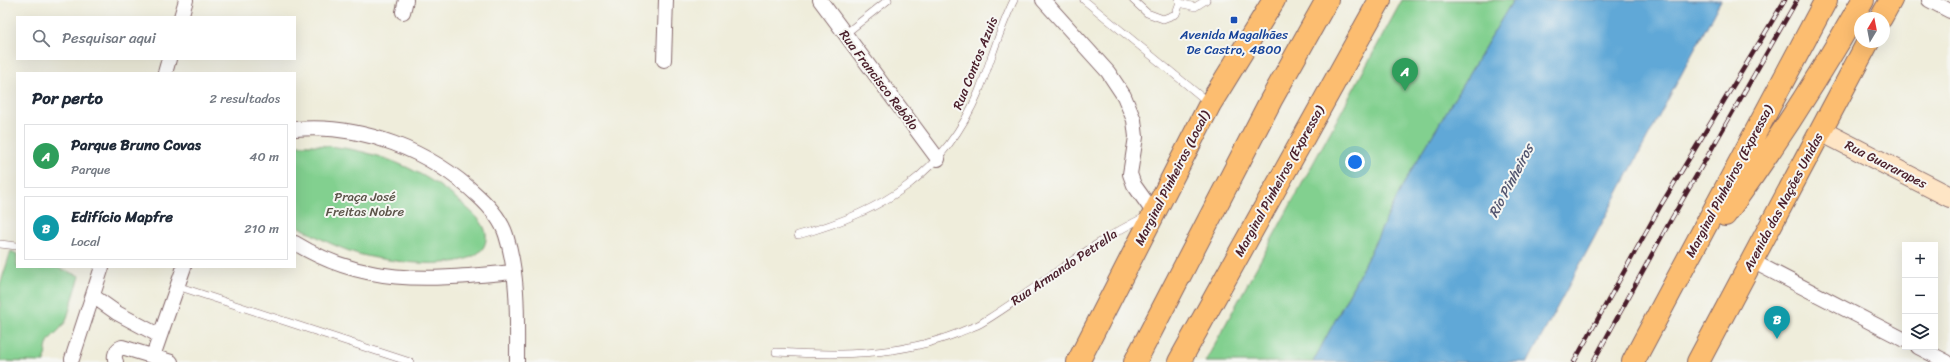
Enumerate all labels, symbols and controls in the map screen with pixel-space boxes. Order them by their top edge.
north arrow [1854,12,1890,48]
street label: Rua Contos Azuis [946,13,1004,113]
marker: Avenida Magalhães De Castro, 4800 [1229,15,1239,25]
search box [16,16,296,60]
place label: Avenida Magalhães De Castro, 4800 [1179,23,1289,61]
text: Pesquisar aqui [62,25,156,51]
street label: Rua Francisco Rebôlo [833,25,925,136]
icon: search [30,27,52,49]
pin: A [1392,58,1418,91]
text: Por perto [32,83,103,113]
text: 2 resultados [209,87,280,110]
street label: Marginal Pinheiros (Expressa) [1679,99,1780,261]
street label: Marginal Pinheiros (Expressa) [1228,100,1331,261]
street label: Marginal Pinheiros (Local) [1128,105,1217,249]
street label: Avenida das Nações Unidas [1736,128,1830,276]
text: Parque Bruno Covas [71,132,201,158]
street label: Rua Guararapes [1841,133,1932,195]
water label: Rio Pinheiros [1481,137,1542,222]
text: A [42,145,50,168]
text: 40 m [249,145,279,168]
your location [1345,152,1365,172]
text: Parque [71,158,110,181]
park label: Praça José Freitas Nobre [326,185,404,223]
text: Edifício Mapfre [71,204,173,230]
text: B [42,217,50,240]
text: 210 m [244,217,279,240]
street label: Rua Armando Petrella [1006,222,1123,311]
text: Local [71,230,100,253]
map controls [1902,242,1938,350]
button: + [1902,242,1938,278]
button: − [1902,278,1938,314]
pin: B [1764,306,1790,339]
button: layers [1902,314,1938,350]

